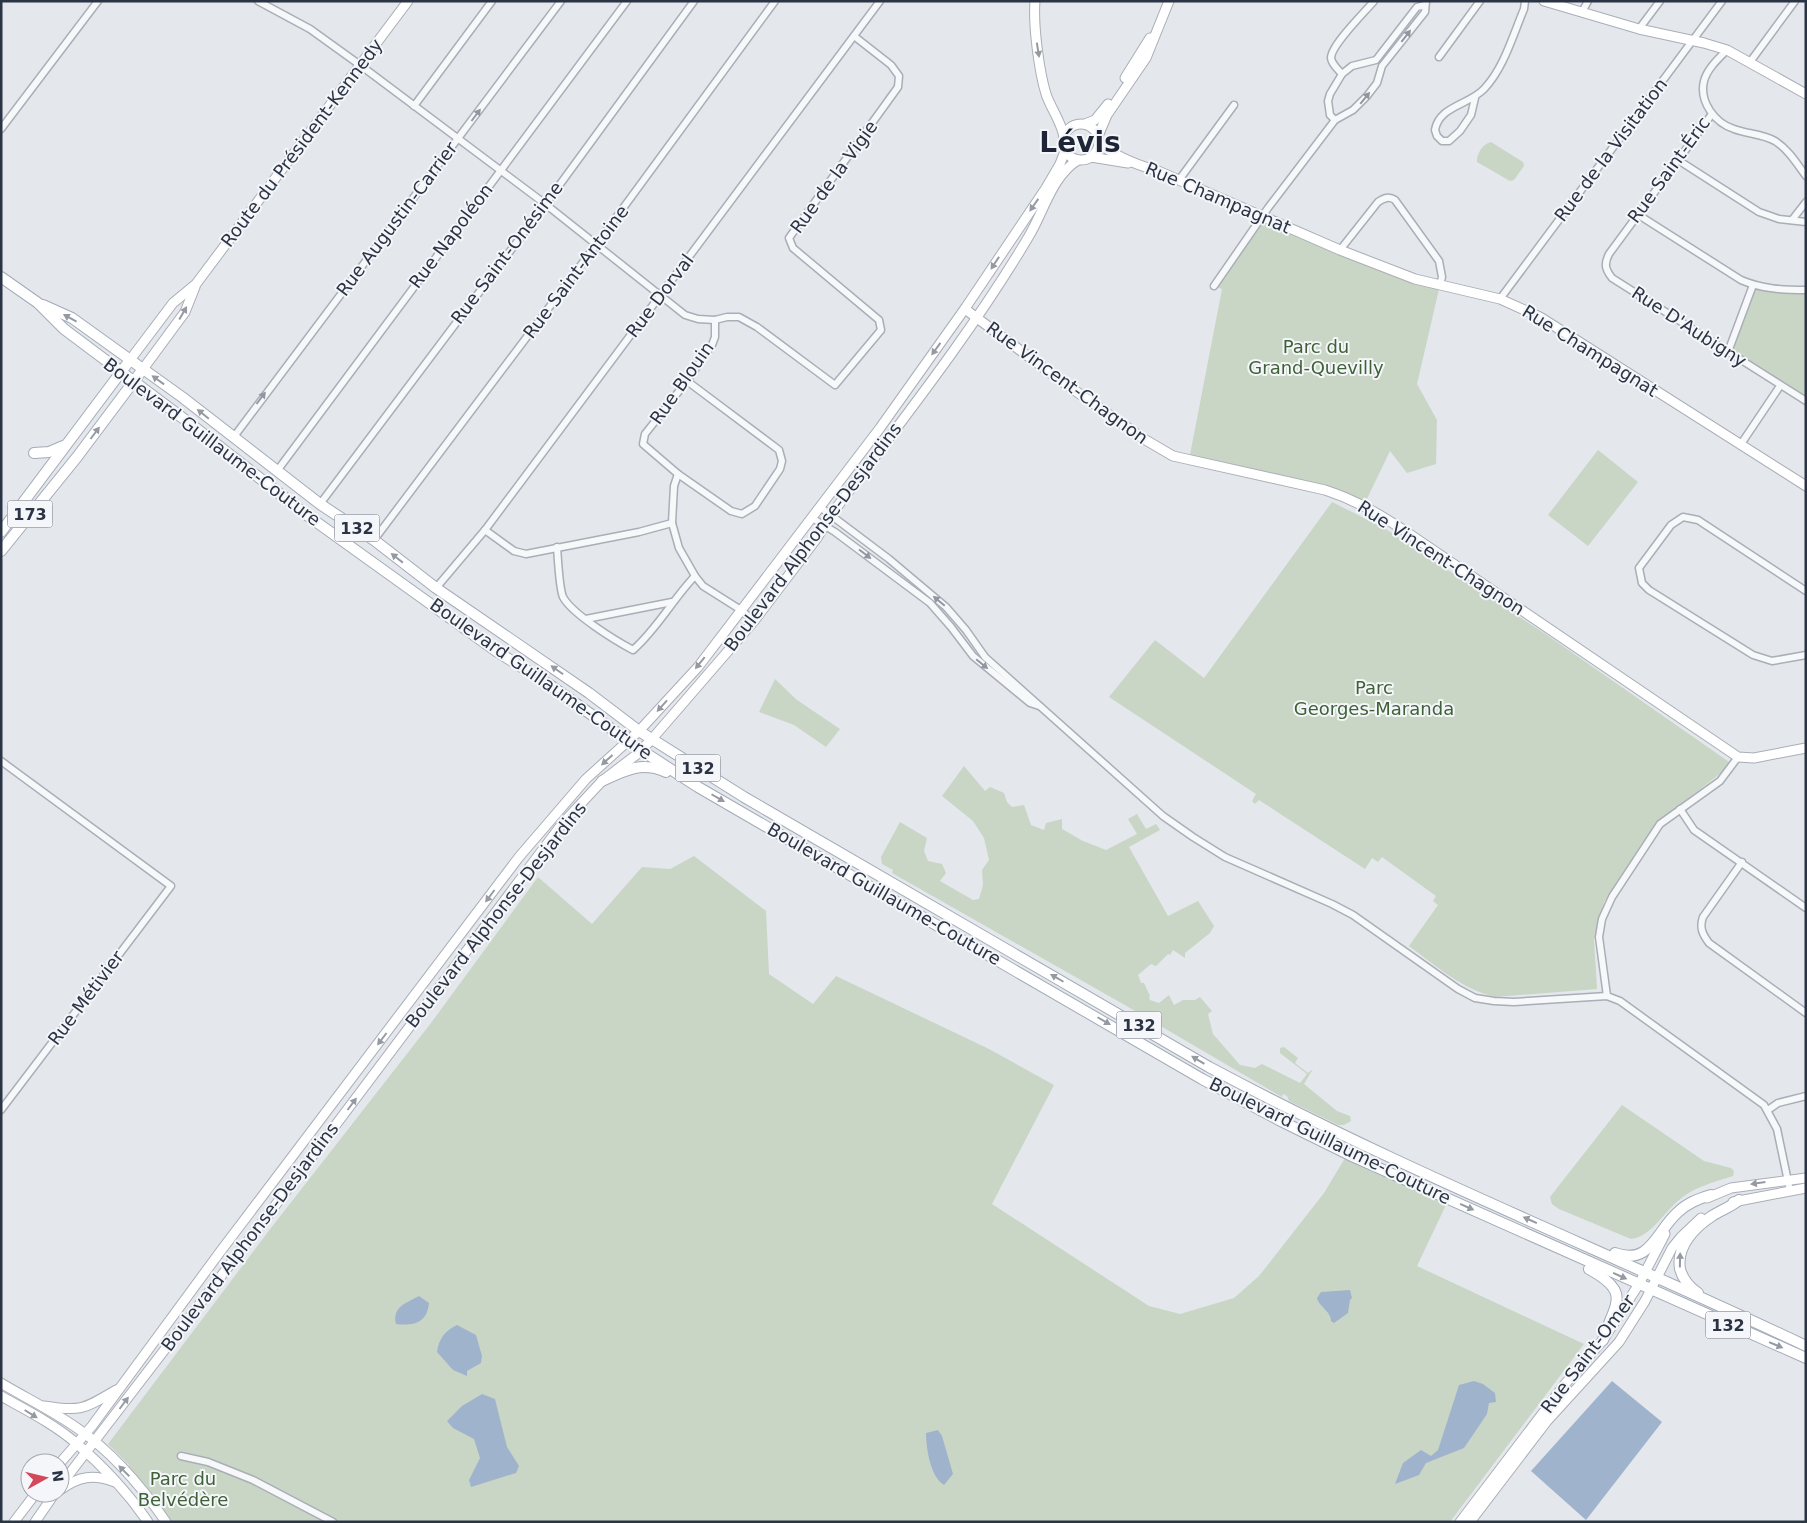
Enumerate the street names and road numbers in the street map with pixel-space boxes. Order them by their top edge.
street label: Route du Président-Kennedy [217,34,387,251]
street label: Rue de la Visitation [1550,74,1671,225]
street label: Rue Saint-Éric [1623,113,1714,227]
street label: Rue de la Vigie [786,116,882,237]
street label: Rue Augustin-Carrier [332,137,462,300]
street label: Rue Champagnat [1142,157,1294,238]
street label: Rue Saint-Onésime [446,178,567,328]
street label: Rue Napoléon [404,179,497,292]
street label: Rue Saint-Antoine [519,201,632,342]
street label: Rue Dorval [621,250,698,341]
street label: Rue D'Aubigny [1628,282,1751,372]
street label: Rue Champagnat [1519,300,1662,401]
street label: Rue Vincent-Chagnon [982,317,1152,448]
street label: Rue Blouin [645,337,718,428]
street label: Boulevard Guillaume-Couture [100,353,325,530]
street label: Boulevard Alphonse-Desjardins [720,418,906,655]
street label: Rue Vincent-Chagnon [1354,496,1529,619]
road number: 173 [8,500,52,528]
road number: 132 [334,514,380,542]
street label: Boulevard Guillaume-Couture [426,594,656,764]
road number: 132 [676,754,720,781]
street label: Boulevard Alphonse-Desjardins [401,798,590,1032]
street label: Boulevard Guillaume-Couture [764,818,1005,969]
street label: Rue Métivier [43,946,128,1049]
road number: 132 [1116,1012,1162,1038]
street label: Boulevard Guillaume-Couture [1206,1073,1454,1208]
street label: Boulevard Alphonse-Desjardins [157,1118,343,1355]
street label: Rue Saint-Omer [1536,1290,1639,1417]
road number: 132 [1706,1312,1750,1338]

